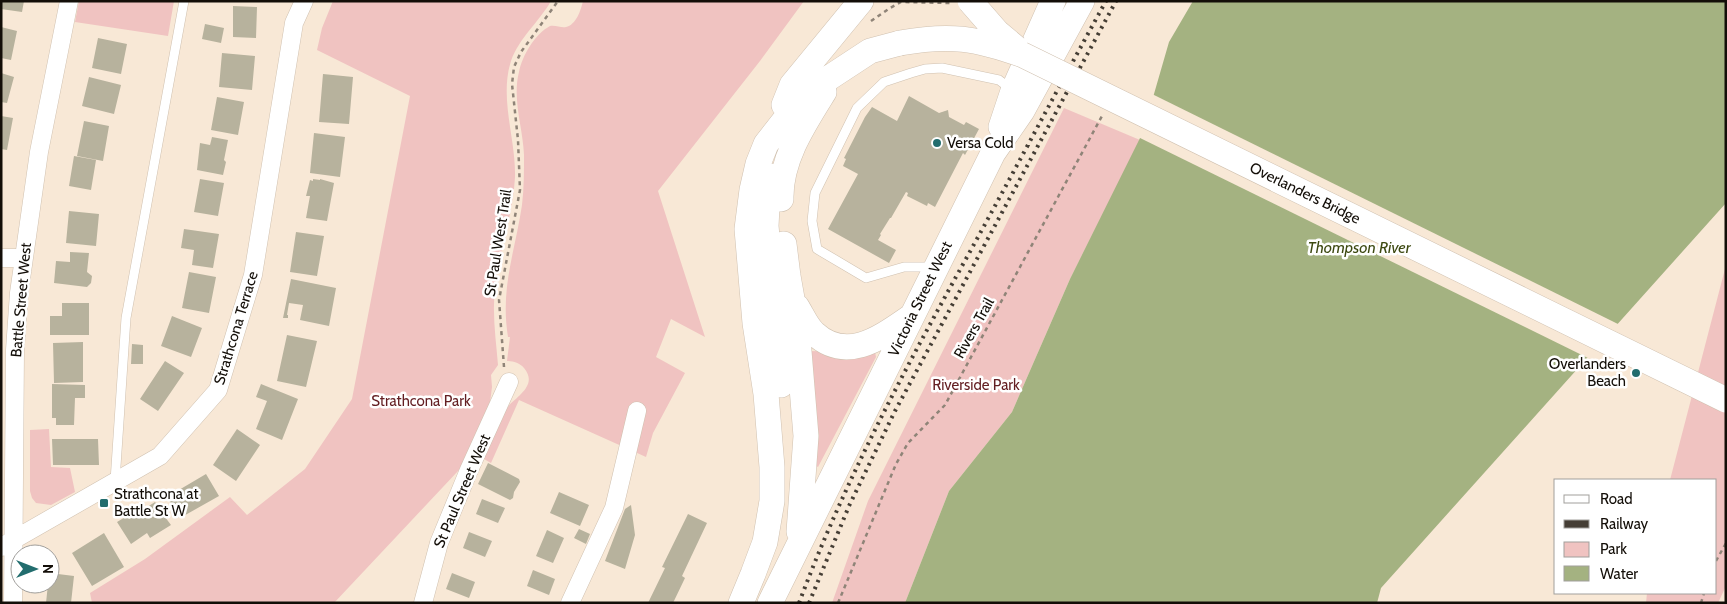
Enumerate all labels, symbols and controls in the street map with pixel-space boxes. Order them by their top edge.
place label: Versa Cold [947,134,1014,152]
marker: Versa Cold [931,137,943,149]
street label: Overlanders Bridge [1247,158,1364,228]
street label: St Paul West Trail [481,188,515,298]
street label: Victoria Street West [884,238,956,360]
water label: Thompson River [1307,238,1412,257]
street label: Battle Street West [7,242,35,358]
street label: Strathcona Terrace [210,269,262,387]
street label: Rivers Trail [950,294,998,361]
place label: Overlanders Beach [1549,355,1626,390]
marker: Overlanders Beach [1630,367,1642,379]
park label: Riverside Park [932,376,1020,394]
park label: Strathcona Park [371,392,471,410]
street label: St Paul Street West [430,431,494,551]
legend [1554,479,1717,594]
place label: Strathcona at Battle St W [114,485,198,520]
text: Road [1600,490,1633,508]
marker: Strathcona at Battle St W [98,497,110,509]
text: Railway [1600,515,1649,533]
text: Park [1600,540,1627,558]
north arrow [10,544,60,594]
text: N [39,564,57,574]
text: Water [1600,565,1638,583]

